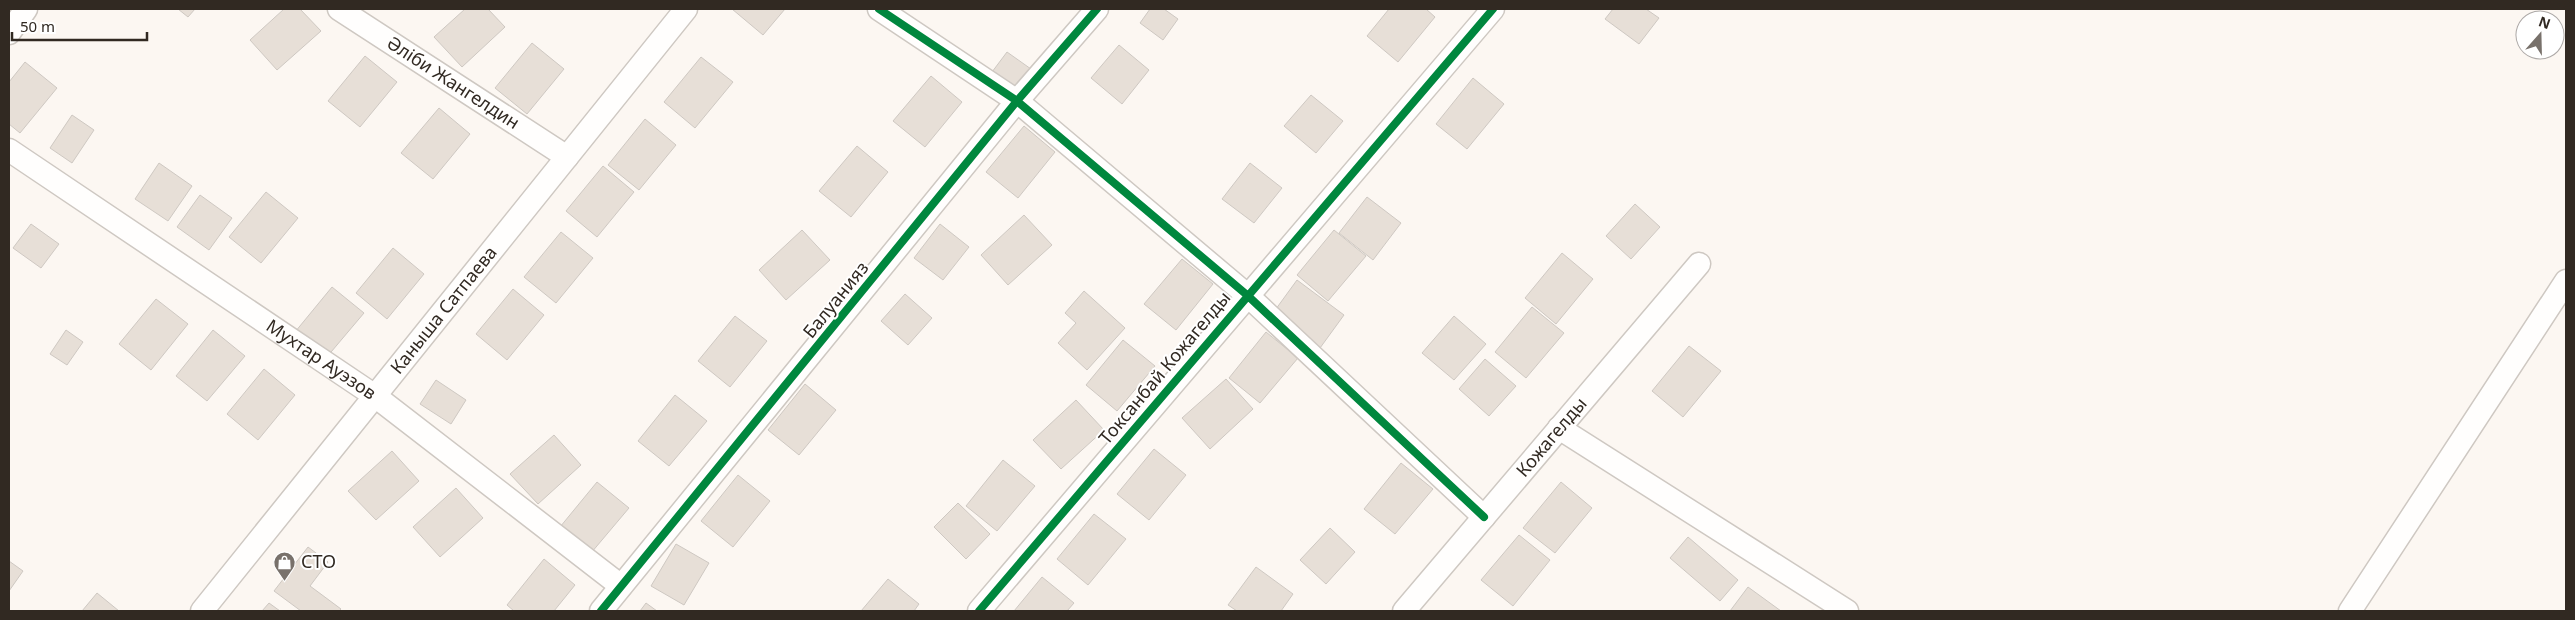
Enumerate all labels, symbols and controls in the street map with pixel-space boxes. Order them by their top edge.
scale bar [12,10,148,42]
north arrow [2515,10,2565,60]
text: N [2536,11,2553,33]
text: 50 m [20,16,55,36]
street label: Әліби Жангелдин [383,30,525,134]
street label: Каныша Сатпаева [384,241,502,378]
street label: Балуанияз [797,256,874,343]
street label: Токсанбай Кожагелды [1093,286,1235,449]
street label: Мухтар Ауэзов [262,313,381,404]
street label: Кожагелды [1510,392,1592,482]
place label: CTO [301,549,336,573]
shop icon: CTO [273,550,297,581]

